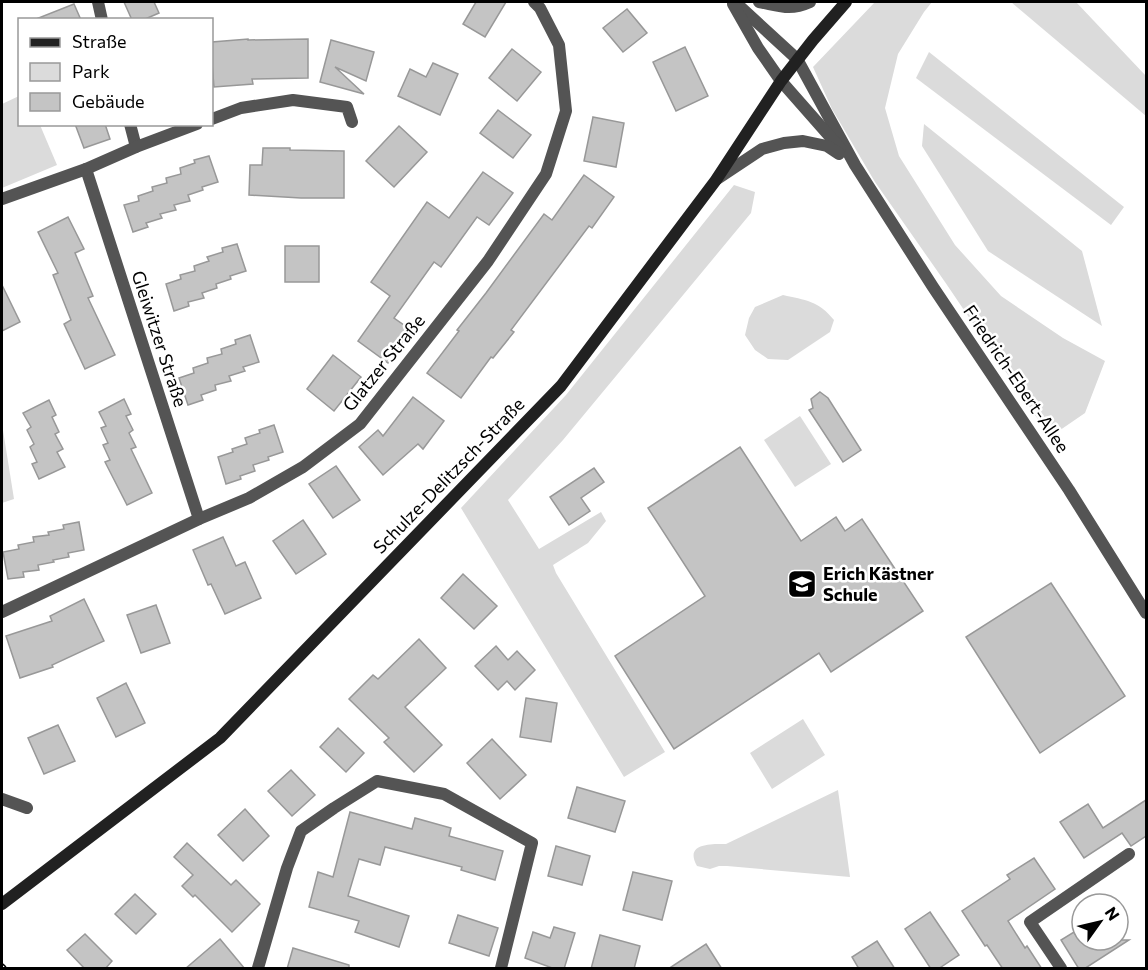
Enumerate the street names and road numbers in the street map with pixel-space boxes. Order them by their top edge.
street label: Gleiwitzer Straße [128,268,192,410]
street label: Friedrich-Ebert-Allee [959,300,1074,457]
street label: Glatzer Straße [337,310,429,415]
street label: Schulze-Delitzsch-Straße [368,393,529,558]

